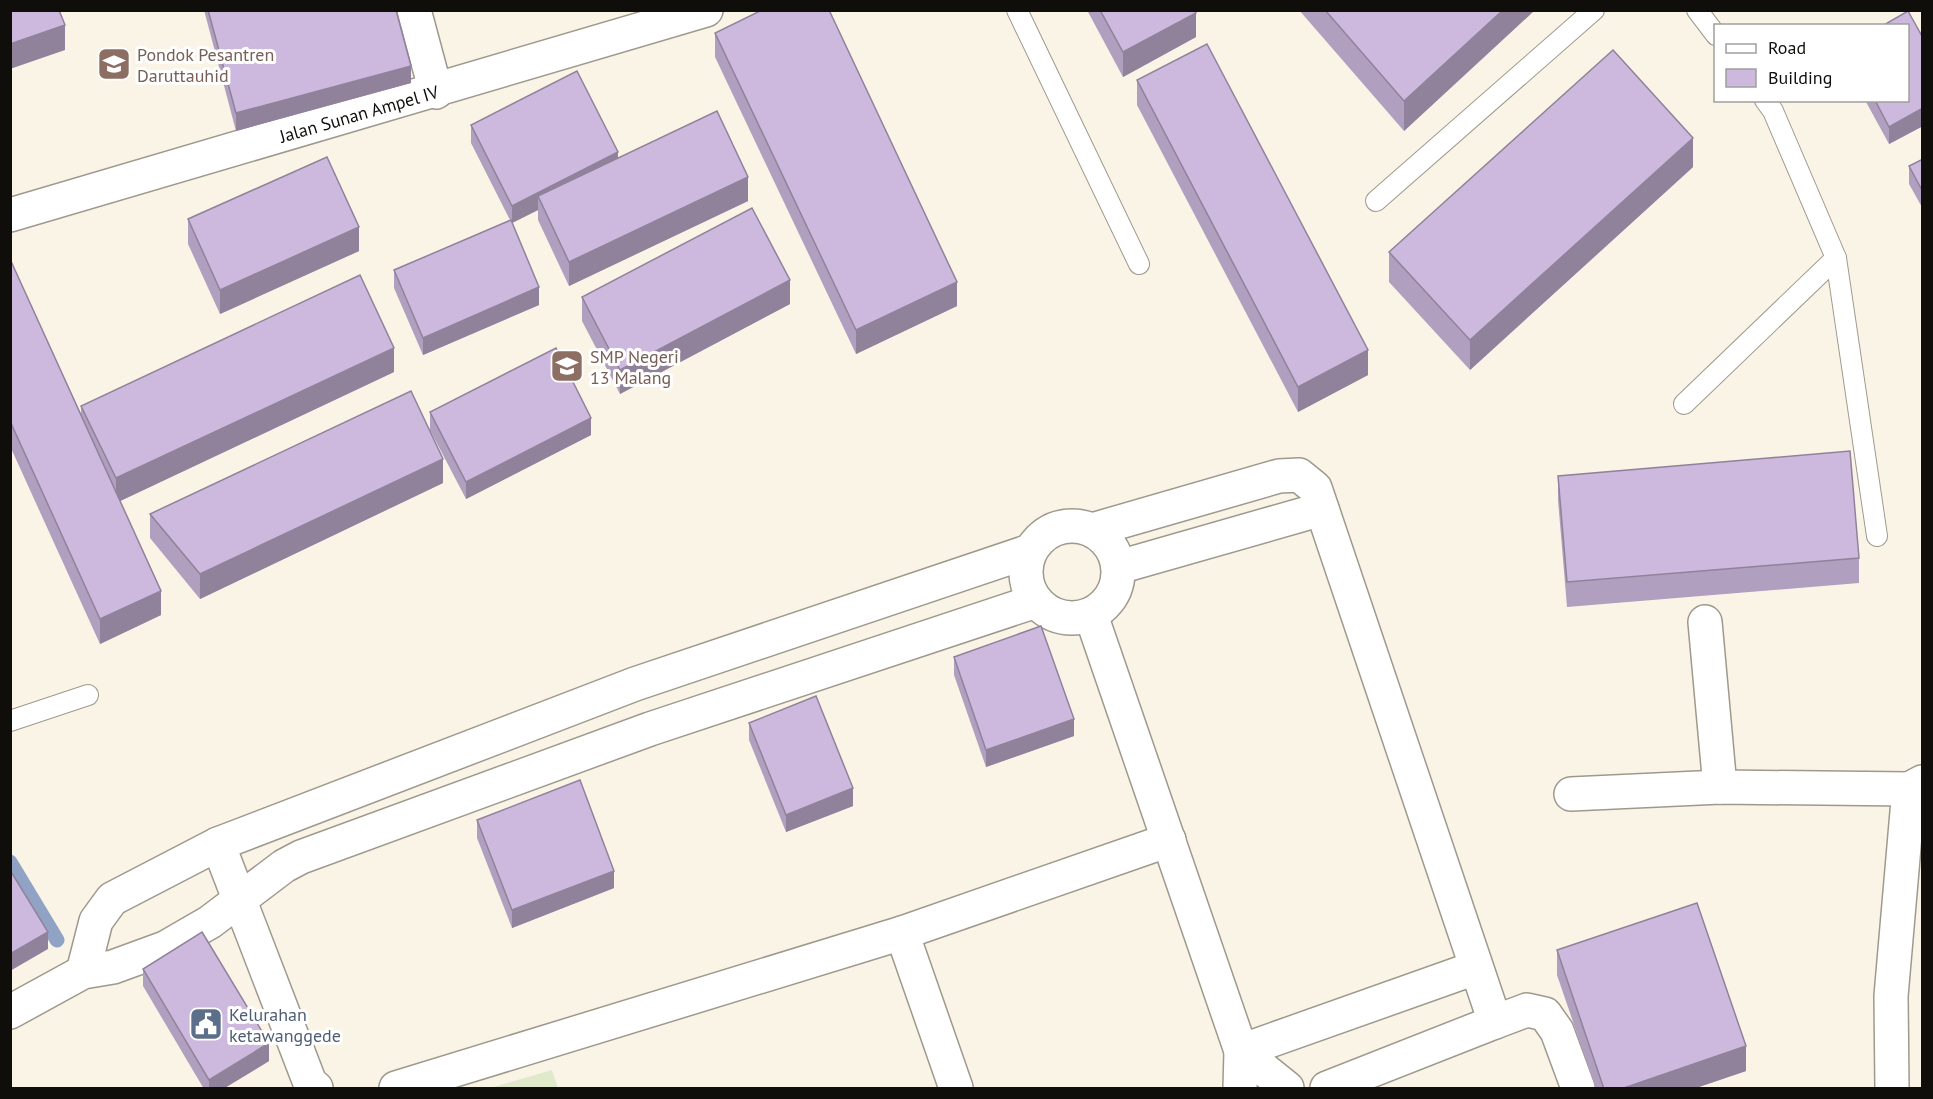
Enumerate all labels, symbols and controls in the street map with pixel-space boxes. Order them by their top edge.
legend [1714,24,1909,102]
text: Road [1768,36,1806,59]
place label: Pondok Pesantren Daruttauhid [137,43,274,87]
school or university icon: Pondok Pesantren Daruttauhid [96,46,132,82]
text: Building [1768,66,1832,89]
street label: Jalan Sunan Ampel IV [276,80,442,148]
place label: SMP Negeri 13 Malang [590,345,679,389]
school or university icon: SMP Negeri 13 Malang [549,348,585,384]
place label: Kelurahan ketawanggede [229,1003,341,1047]
public building icon: Kelurahan ketawanggede [188,1006,224,1042]

